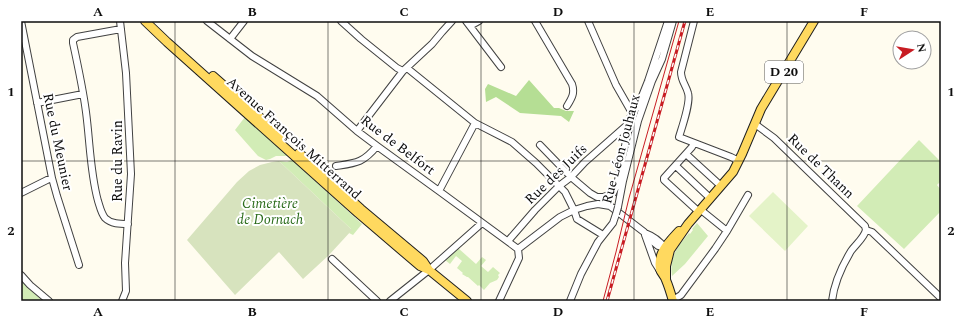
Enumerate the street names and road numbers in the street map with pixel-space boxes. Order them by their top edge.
road number: D 20 [765,61,803,83]
street label: Avenue François Mitterrand [222,72,366,205]
street label: Rue du Meunier [37,91,79,193]
street label: Rue Léon Jouhaux [596,92,646,206]
street label: Rue de Belfort [356,110,440,180]
street label: Rue du Ravin [107,120,128,202]
street label: Rue de Thann [783,129,859,203]
street label: Rue des Juifs [520,139,592,209]

